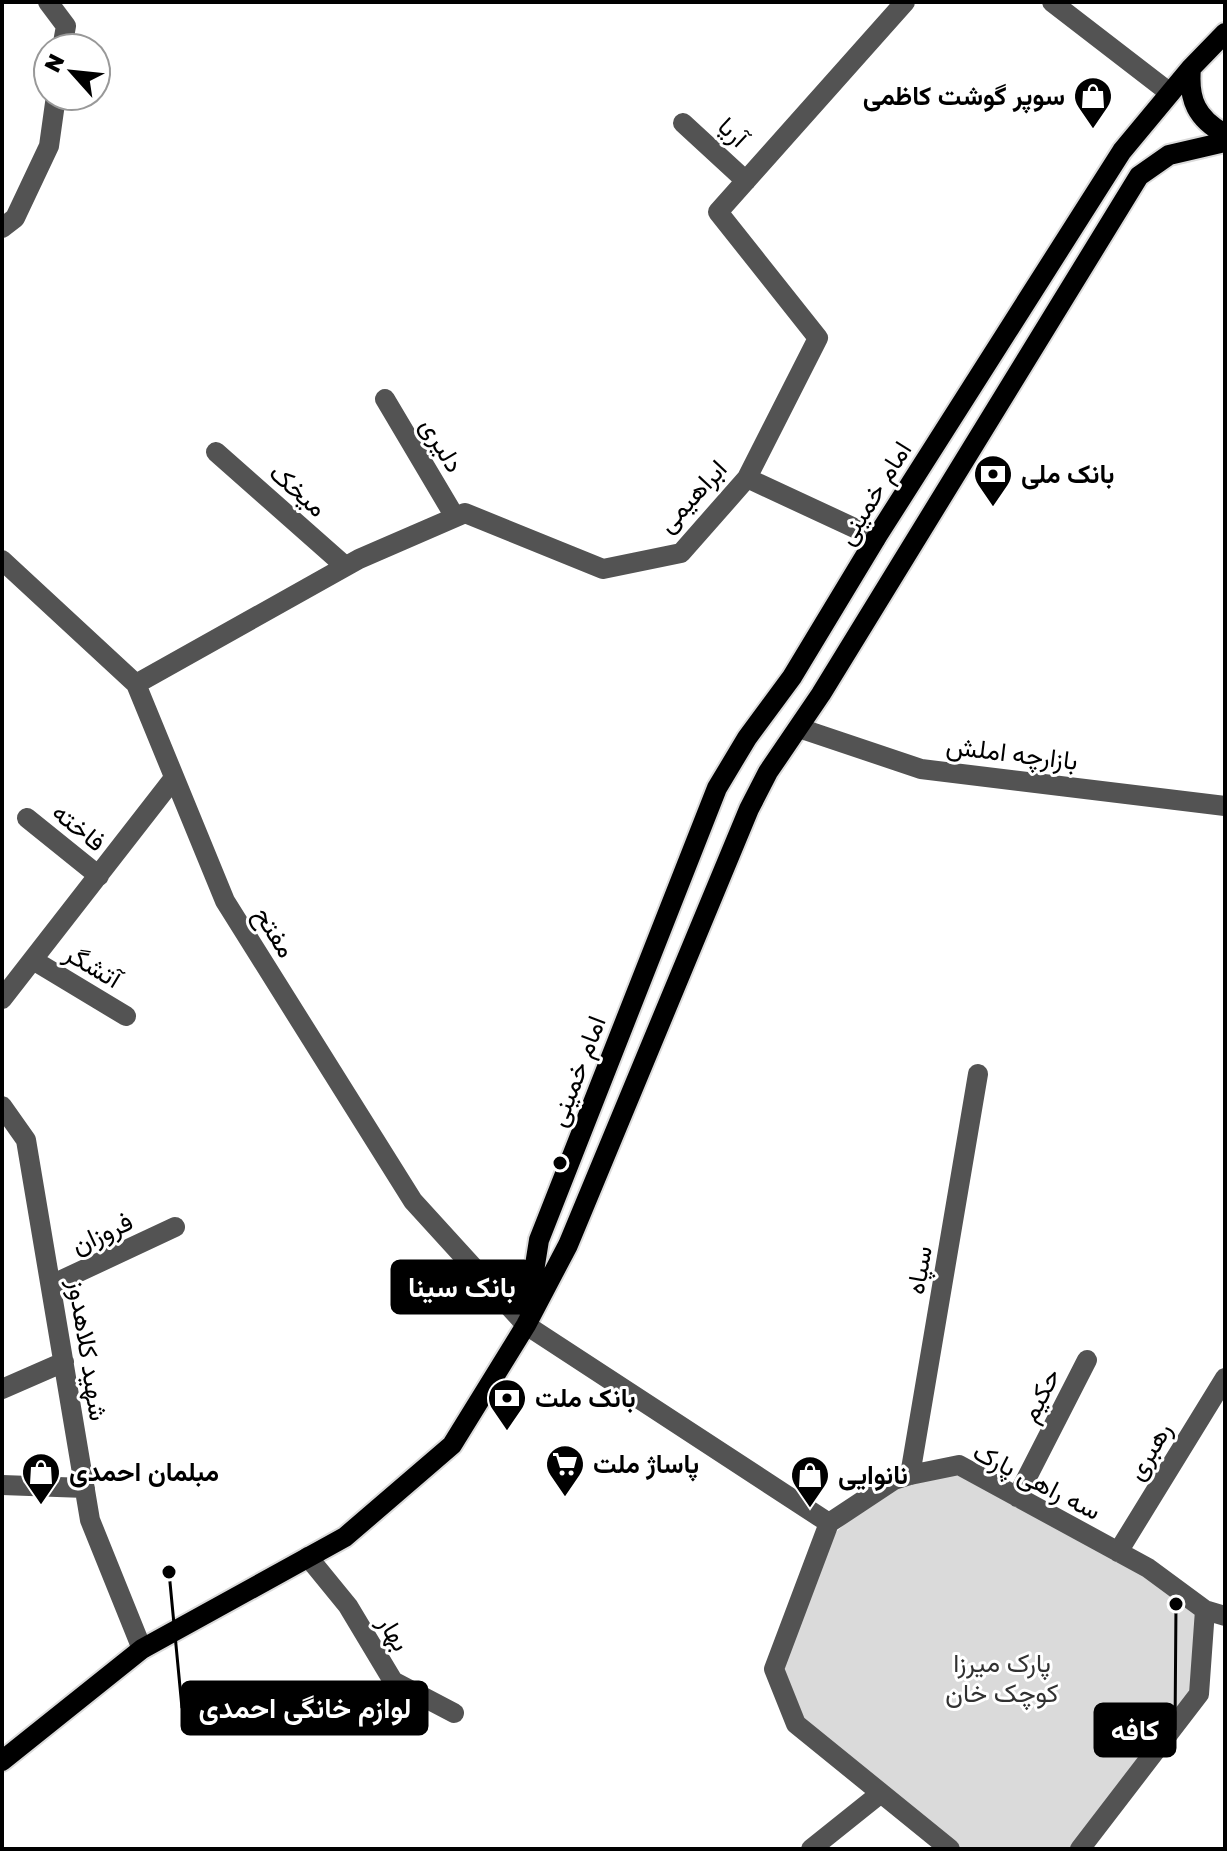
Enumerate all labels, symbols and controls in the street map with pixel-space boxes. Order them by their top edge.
north arrow [32,32,112,112]
text: N [38,49,70,76]
shop icon: سوپر گوشت کاظمی [1072,75,1114,130]
place label: سوپر گوشت کاظمی [863,80,1065,114]
street label: آریا [711,110,756,155]
street label: دلیری [413,412,471,478]
street label: امام خمینی [830,435,919,551]
street label: ابراهیمی [650,453,734,539]
bank icon: بانک ملی [972,453,1014,508]
street label: میخک [263,456,333,523]
place label: بانک ملی [1021,458,1115,490]
street label: بازارچه املش [944,729,1080,779]
street label: فاخته [46,796,112,857]
street label: مفتح [245,901,303,964]
street label: آتشگر [58,936,129,996]
street label: امام خمینی [541,1011,614,1131]
street label: فروزان [66,1205,138,1261]
street label: سپاه [899,1243,941,1297]
callout: بانک سینا [392,1261,532,1313]
text: بانک سینا [408,1270,516,1304]
street label: شهید کلاهدوز [61,1276,115,1423]
street label: حکیم [1013,1363,1068,1428]
bank icon: بانک ملت [486,1377,528,1432]
place label: بانک ملت [535,1382,636,1413]
street label: رهبری [1119,1416,1179,1486]
street label: سه راهی پارک [967,1435,1106,1529]
supermarket icon: پاساژ ملت [544,1443,586,1498]
place label: پاساژ ملت [593,1448,699,1482]
shop icon: مبلمان احمدی [20,1451,62,1506]
shop icon: نانوایی [789,1454,831,1509]
place label: مبلمان احمدی [69,1456,219,1488]
place label: نانوایی [838,1459,908,1491]
street label: بهار [370,1608,417,1657]
park label: پارک میرزا کوچک خان [945,1647,1059,1711]
callout: لوازم خانگی احمدی [182,1682,427,1734]
text: لوازم خانگی احمدی [199,1691,411,1727]
callout: کافه [1095,1704,1175,1756]
text: کافه [1111,1713,1159,1746]

